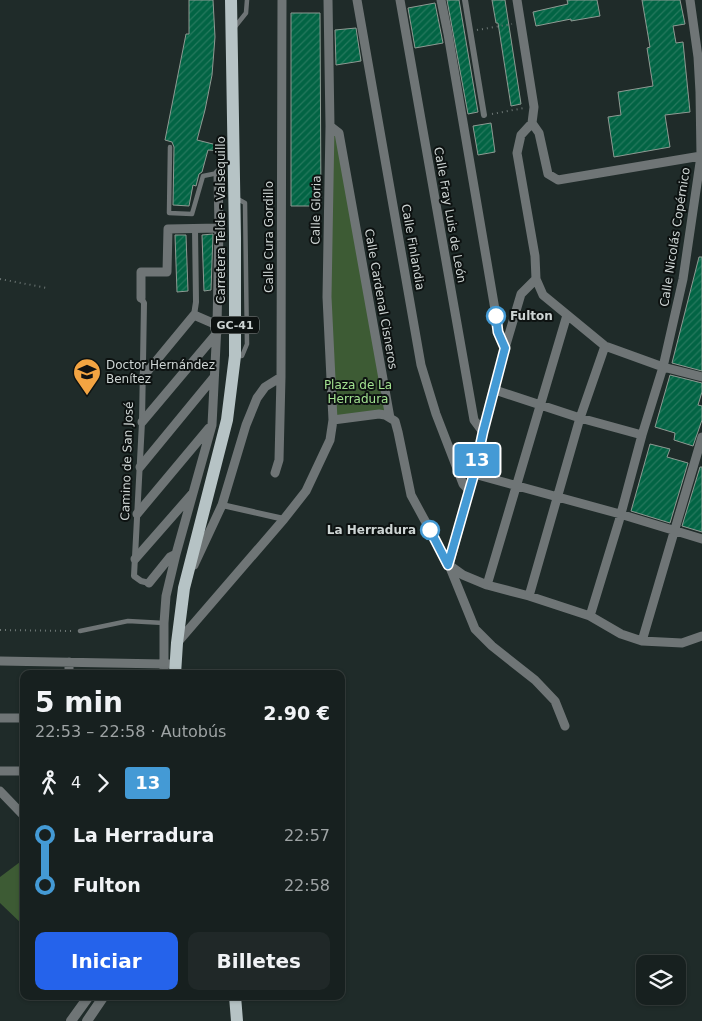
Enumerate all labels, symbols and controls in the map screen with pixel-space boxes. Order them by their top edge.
street label: Carretera Telde - Valsequillo [214,136,228,304]
street label: Calle Fray Luis de León [431,146,469,284]
street label: Calle Nicolás Copérnico [657,166,693,308]
street label: Calle Gloria [308,175,324,245]
street label: Calle Cura Gordillo [262,181,276,293]
street label: Calle Finlandia [399,203,427,291]
street label: Calle Cardenal Cisneros [362,228,400,370]
marker: Fulton [486,306,506,326]
place label: Fulton [510,309,553,323]
road number: GC-41 [211,316,259,334]
school or university icon: Doctor Hernández Benítez [72,357,102,396]
place label: Doctor Hernández Benítez [106,358,215,386]
park label: Plaza de La Herradura [324,378,392,406]
street label: Camino de San José [118,401,136,521]
line badge: 13 [454,444,500,476]
text: 13 [464,449,490,470]
marker: La Herradura [420,520,440,540]
place label: La Herradura [327,523,416,537]
text: 5 min [35,686,123,719]
text: 2.90 € [263,702,330,724]
text: 22:53 – 22:58 · Autobús [35,722,226,741]
icon: walk [35,769,63,797]
icon: forward [89,769,117,797]
text: 13 [135,772,160,793]
text: 4 [71,773,81,792]
text: La Herradura [73,824,214,846]
text: 22:57 [284,826,330,845]
text: Fulton [73,874,141,896]
text: 22:58 [284,876,330,895]
button: Iniciar [35,932,178,990]
button: Billetes [188,932,330,990]
map controls [636,955,686,1005]
button: layers [636,955,686,1005]

